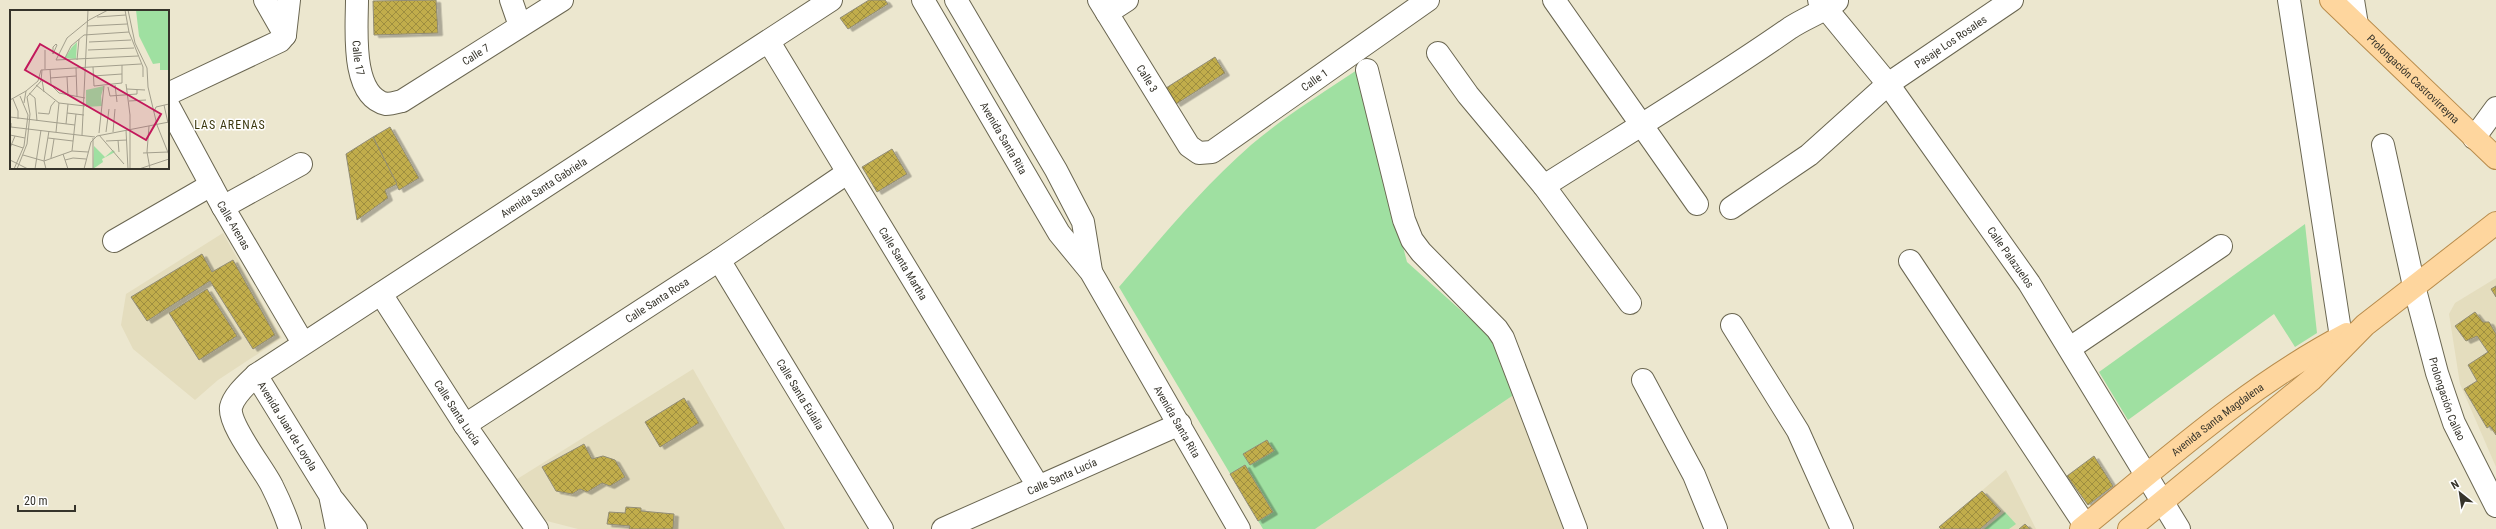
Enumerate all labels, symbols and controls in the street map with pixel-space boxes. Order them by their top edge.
inset map [10,10,169,169]
street label: Pasaje Los Rosales [1912,13,1989,71]
street label: Prolongación Castrovirreyna [2364,32,2462,126]
street label: Calle 17 [350,40,367,77]
street label: Calle 7 [460,41,492,68]
street label: Calle 3 [1134,63,1160,95]
street label: Calle 1 [1299,66,1331,94]
street label: Avenida Santa Rita [977,100,1029,177]
district label: LAS ARENAS [194,118,266,132]
street label: Avenida Santa Gabriela [498,155,589,221]
street label: Calle Arenas [214,199,253,252]
street label: Calle Palazuelos [1984,224,2036,290]
street label: Calle Santa Martha [876,225,930,303]
street label: Calle Santa Rosa [623,275,692,326]
street label: Prolongación Callao [2426,356,2468,443]
street label: Calle Santa Eulalia [774,357,826,432]
street label: Calle Santa Lucía [431,378,483,448]
street label: Avenida Juan de Loyola [255,379,320,473]
street label: Avenida Santa Magdalena [2169,381,2266,459]
street label: Avenida Santa Rita [1151,383,1203,460]
street label: Calle Santa Lucía [1025,456,1099,498]
north arrow [2440,473,2480,513]
text: N [2449,477,2462,492]
scale bar [18,487,75,513]
text: 20 m [24,494,48,508]

